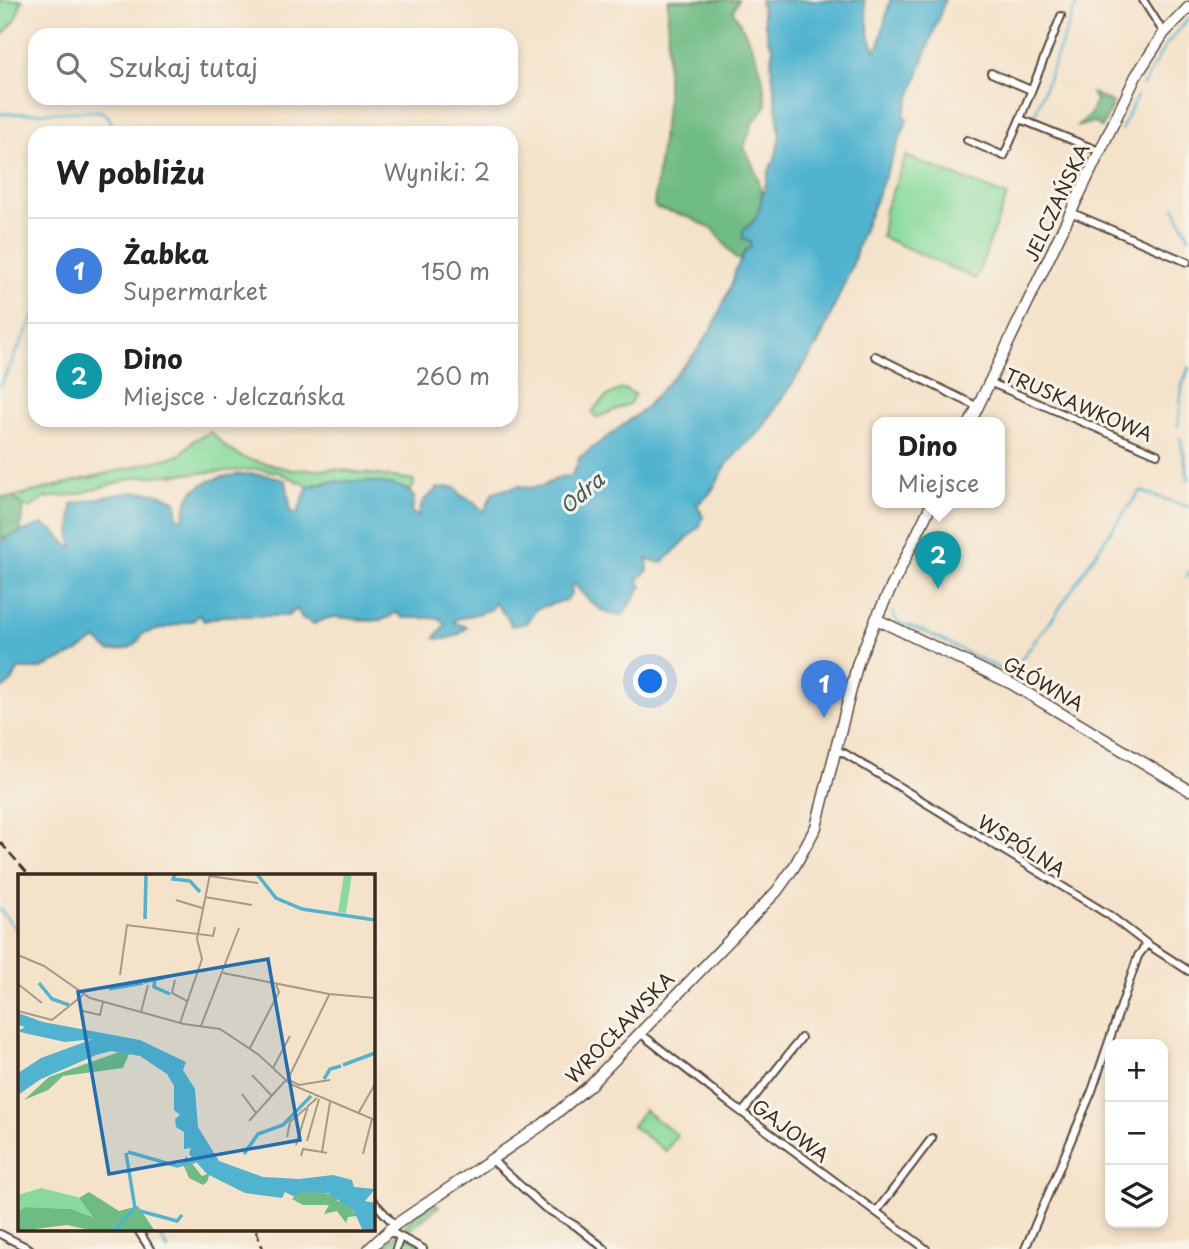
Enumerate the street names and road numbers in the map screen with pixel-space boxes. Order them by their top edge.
street label: JELCZAŃSKA [1016,138,1096,266]
street label: TRUSKAWKOWA [1001,360,1157,448]
street label: GŁÓWNA [999,649,1089,717]
street label: WSPÓLNA [973,807,1071,883]
street label: WROCŁAWSKA [558,965,680,1089]
street label: GAJOWA [747,1092,835,1168]

